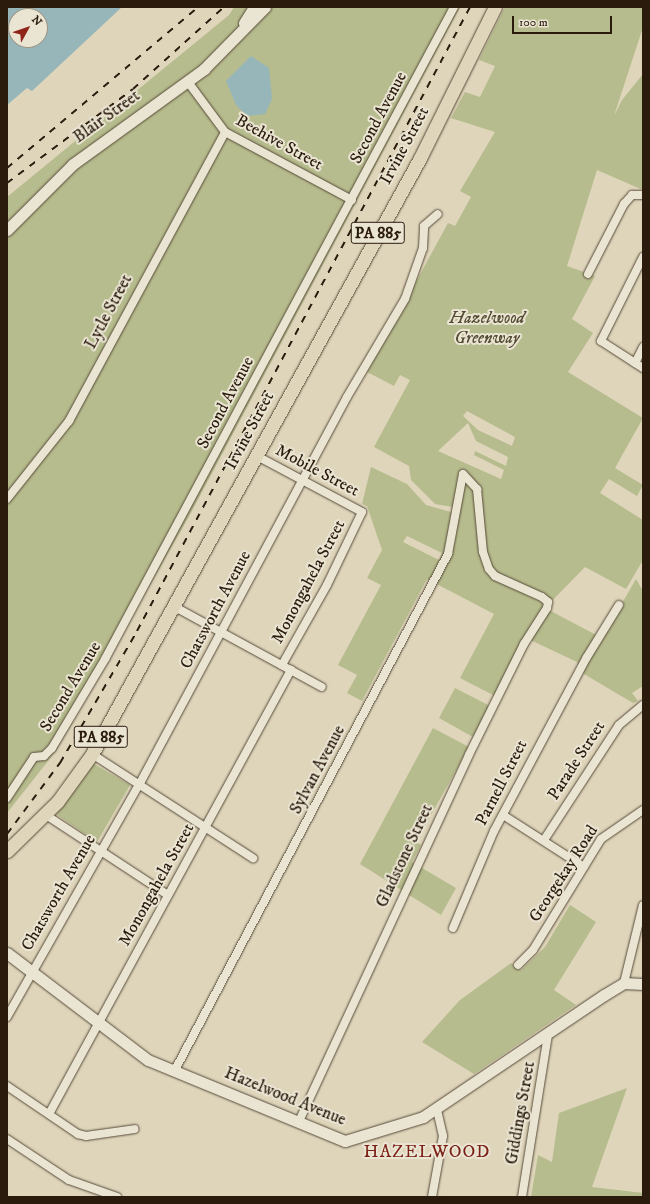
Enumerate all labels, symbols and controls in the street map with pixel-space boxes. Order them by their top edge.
north arrow [8,8,48,48]
scale bar [514,8,614,34]
text: N [28,13,45,29]
text: 100 m [519,15,548,30]
street label: Second Avenue [346,68,412,168]
street label: Blair Street [70,86,144,148]
street label: Irvine Street [376,104,434,188]
street label: Beehive Street [232,111,326,175]
road number: PA 885 [350,219,406,247]
street label: Lytle Street [81,271,137,353]
park label: Hazelwood Greenway [449,309,525,349]
street label: Second Avenue [193,353,259,453]
street label: Irvine Street [221,389,279,473]
street label: Mobile Street [272,440,362,502]
street label: Monongahela Street [268,517,350,647]
street label: Chatsworth Avenue [176,547,256,673]
street label: Second Avenue [36,638,106,736]
street label: Parade Street [544,718,610,804]
street label: Sylvan Avenue [286,722,350,818]
road number: PA 885 [73,723,129,751]
street label: Parnell Street [472,737,532,829]
street label: Gladstone Street [372,801,438,911]
street label: Monongahela Street [115,820,199,950]
street label: Georgekay Road [525,822,603,926]
street label: Chatsworth Avenue [17,831,101,955]
street label: Giddings Street [502,1060,540,1166]
street label: Hazelwood Avenue [221,1063,349,1131]
district label: HAZELWOOD [364,1141,490,1163]

